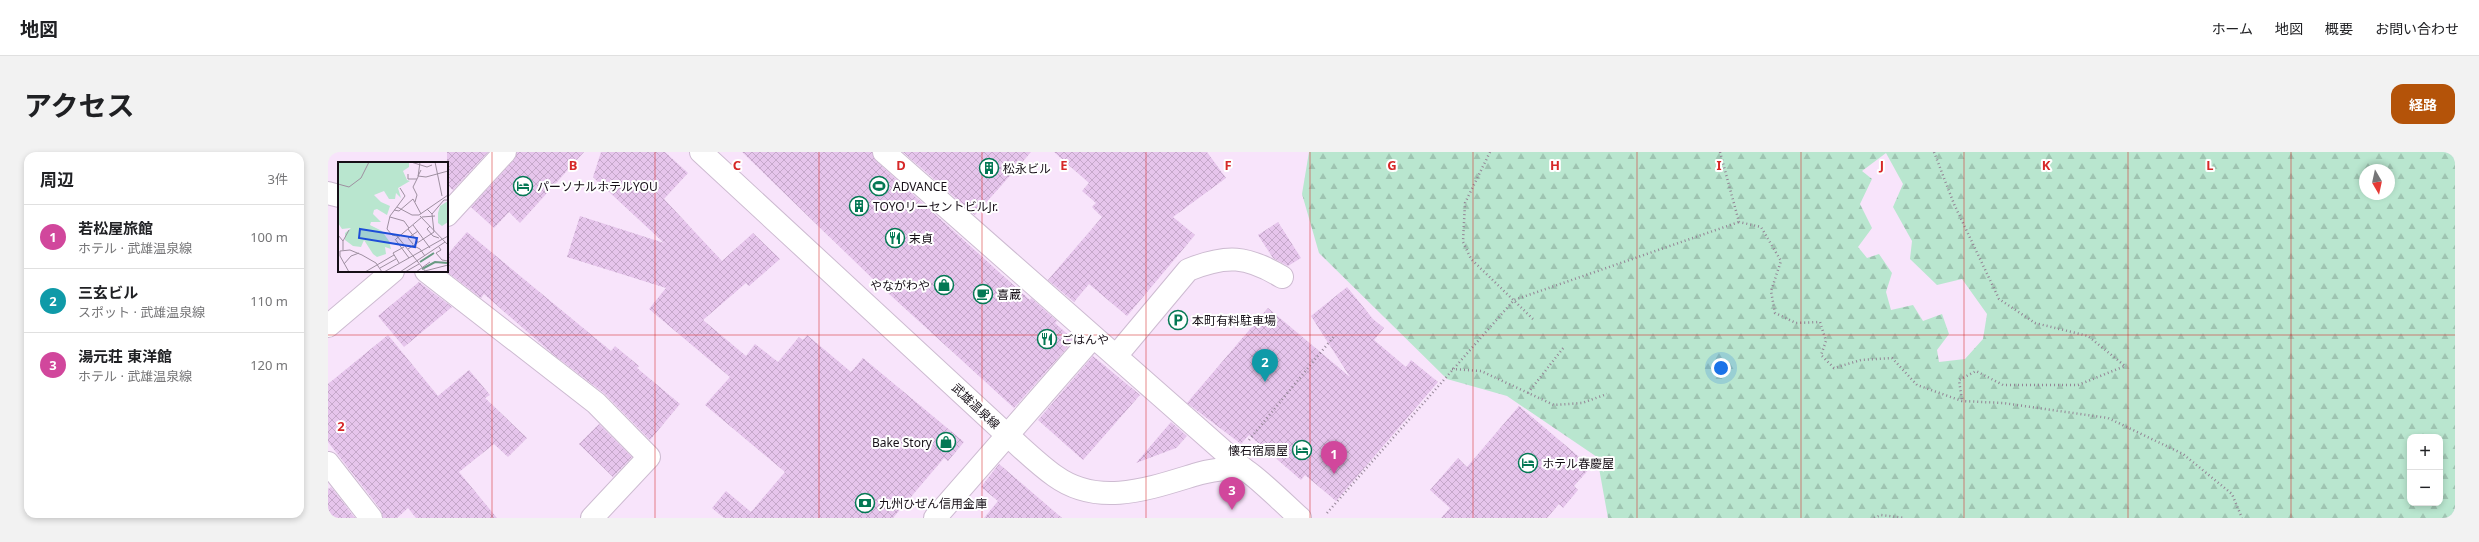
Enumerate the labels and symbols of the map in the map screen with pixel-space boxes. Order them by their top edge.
text: B [569,156,577,174]
text: C [733,156,741,174]
text: D [896,156,906,174]
text: E [1060,156,1068,174]
text: F [1224,156,1232,174]
text: G [1387,156,1397,174]
text: H [1550,156,1560,174]
text: I [1716,156,1722,174]
text: J [1879,156,1884,174]
text: K [2042,156,2051,174]
text: L [2206,156,2214,174]
building icon: 松永ビル [978,157,1000,179]
place label: 松永ビル [1003,160,1051,177]
inset map [338,162,448,272]
north arrow [2359,164,2395,200]
hotel icon: パーソナルホテルYOU [512,175,534,197]
sports icon: ADVANCE [868,175,890,197]
place label: パーソナルホテルYOU [537,178,658,195]
place label: ADVANCE [893,178,947,195]
building icon: TOYOリーセントビルJr. [848,195,870,217]
place label: TOYOリーセントビルJr. [873,198,998,215]
restaurant icon: 末貞 [884,227,906,249]
place label: 末貞 [909,230,933,247]
shop icon: やながわや [933,274,955,296]
place label: やながわや [870,277,930,294]
cafe icon: 喜蔵 [972,283,994,305]
place label: 喜蔵 [997,286,1021,303]
parking icon: 本町有料駐車場 [1167,309,1189,331]
place label: 本町有料駐車場 [1192,312,1276,329]
restaurant icon: ごはんや [1036,328,1058,350]
place label: ごはんや [1061,331,1109,348]
pin: 2 [1252,349,1278,382]
your location [1711,358,1731,378]
street label: 武雄温泉線 [948,379,1004,433]
text: 2 [337,417,345,435]
shop icon: Bake Story [935,431,957,453]
place label: Bake Story [872,434,933,451]
hotel icon: 懐石宿扇屋 [1291,439,1313,461]
pin: 1 [1321,441,1347,474]
place label: 懐石宿扇屋 [1228,442,1288,459]
hotel icon: ホテル春慶屋 [1517,452,1539,474]
place label: ホテル春慶屋 [1542,455,1614,472]
pin: 3 [1219,477,1245,510]
bank icon: 九州ひぜん信用金庫 [854,492,876,514]
place label: 九州ひぜん信用金庫 [879,495,987,512]

